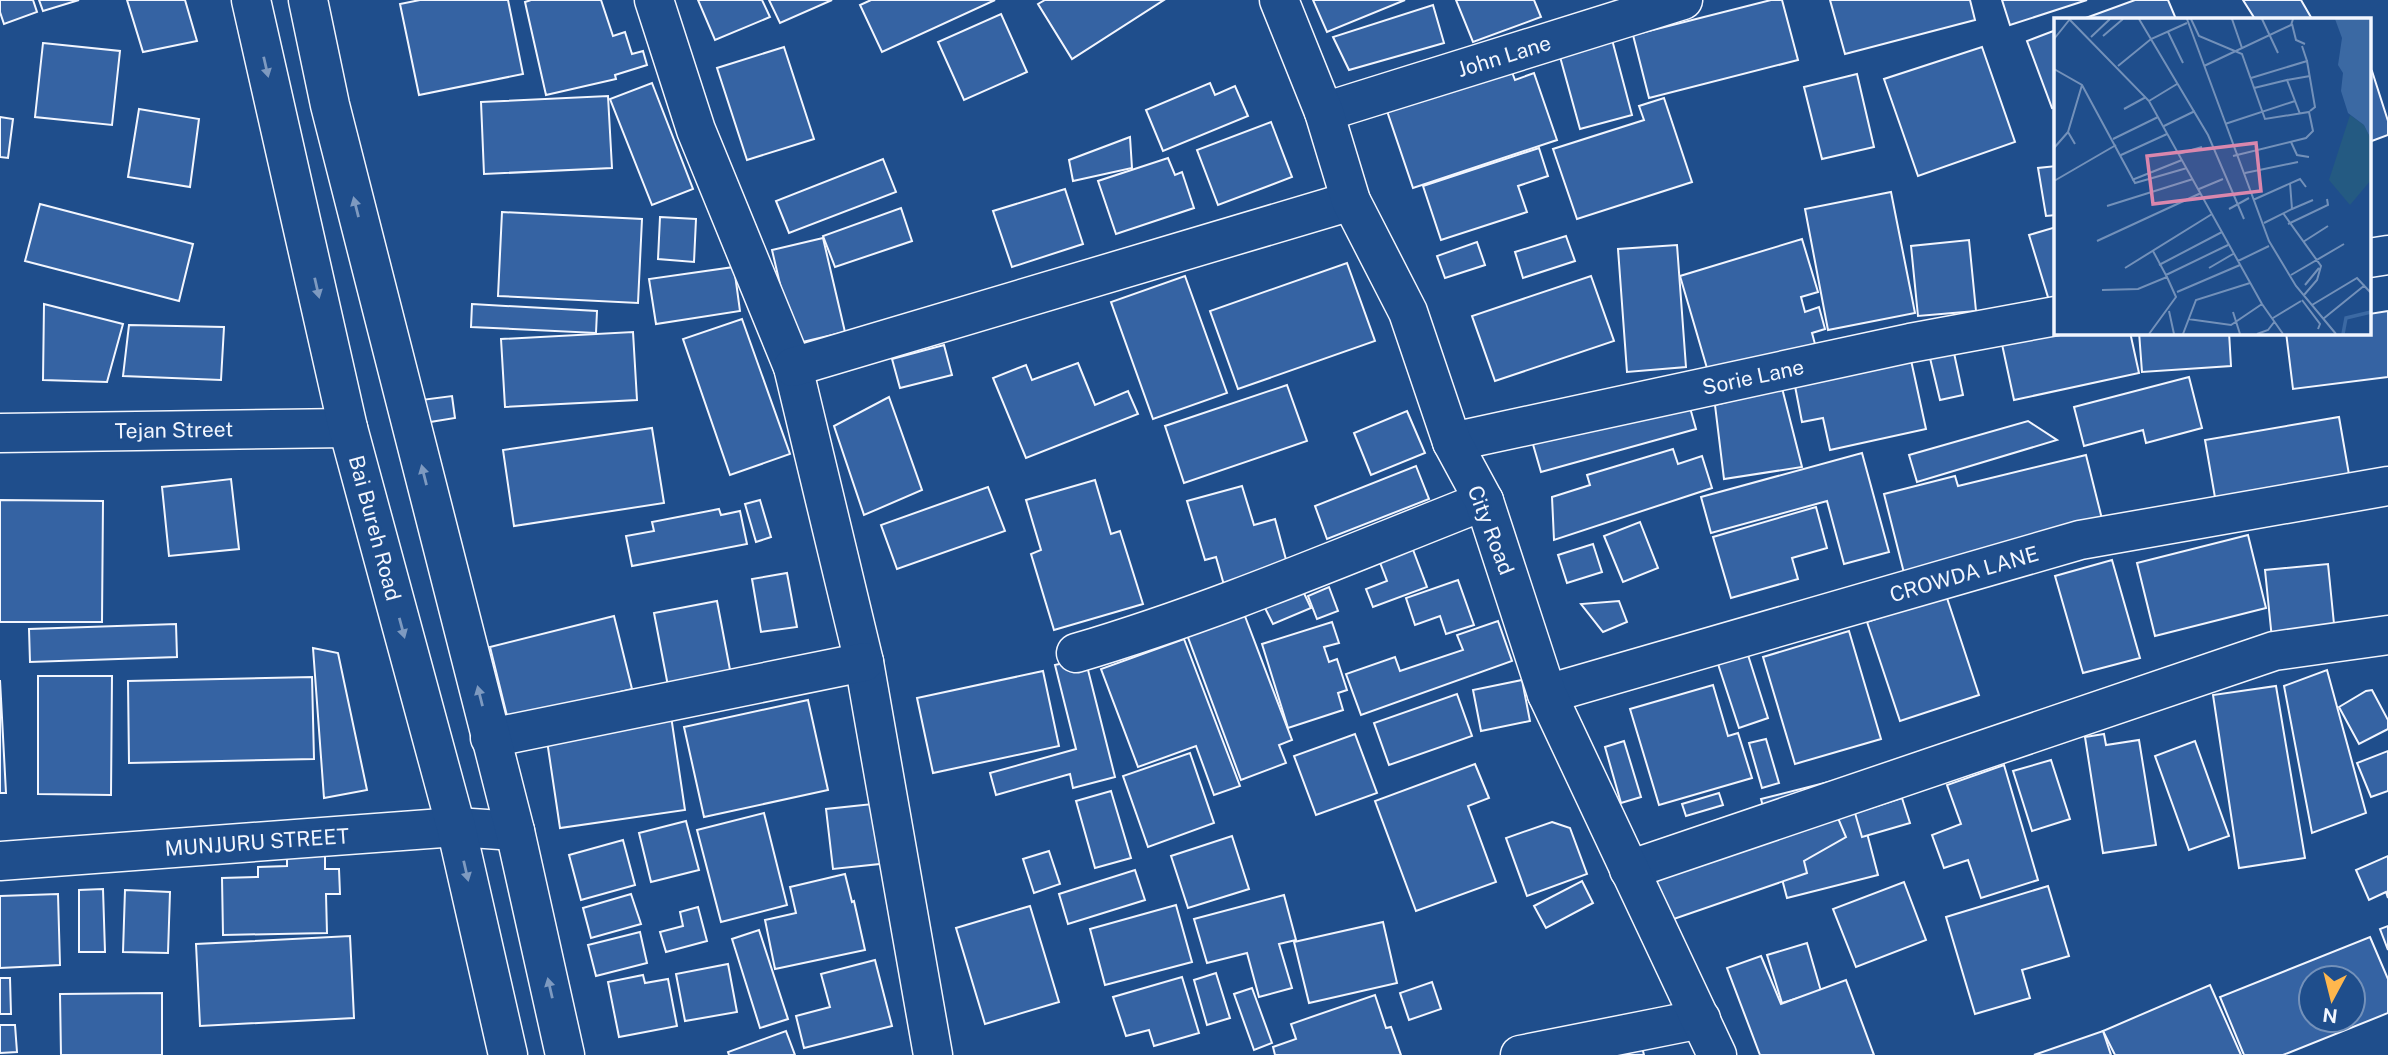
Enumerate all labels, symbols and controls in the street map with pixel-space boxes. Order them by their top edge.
inset map [2054,18,2370,334]
street label: John Lane [1454,30,1554,82]
one-way arrow [261,56,272,78]
one-way arrow [350,196,361,218]
one-way arrow [311,277,322,299]
street label: Sorie Lane [1700,354,1806,400]
street label: Tejan Street [114,416,234,444]
street label: Bai Bureh Road [344,453,406,603]
one-way arrow [418,464,429,486]
street label: City Road [1463,482,1519,578]
street label: CROWDA LANE [1887,541,2041,607]
one-way arrow [397,617,408,639]
one-way arrow [474,685,485,707]
street label: MUNJURU STREET [164,823,350,861]
one-way arrow [461,860,472,882]
north arrow [2297,964,2367,1034]
one-way arrow [544,977,555,999]
text: N [2321,1004,2339,1028]

